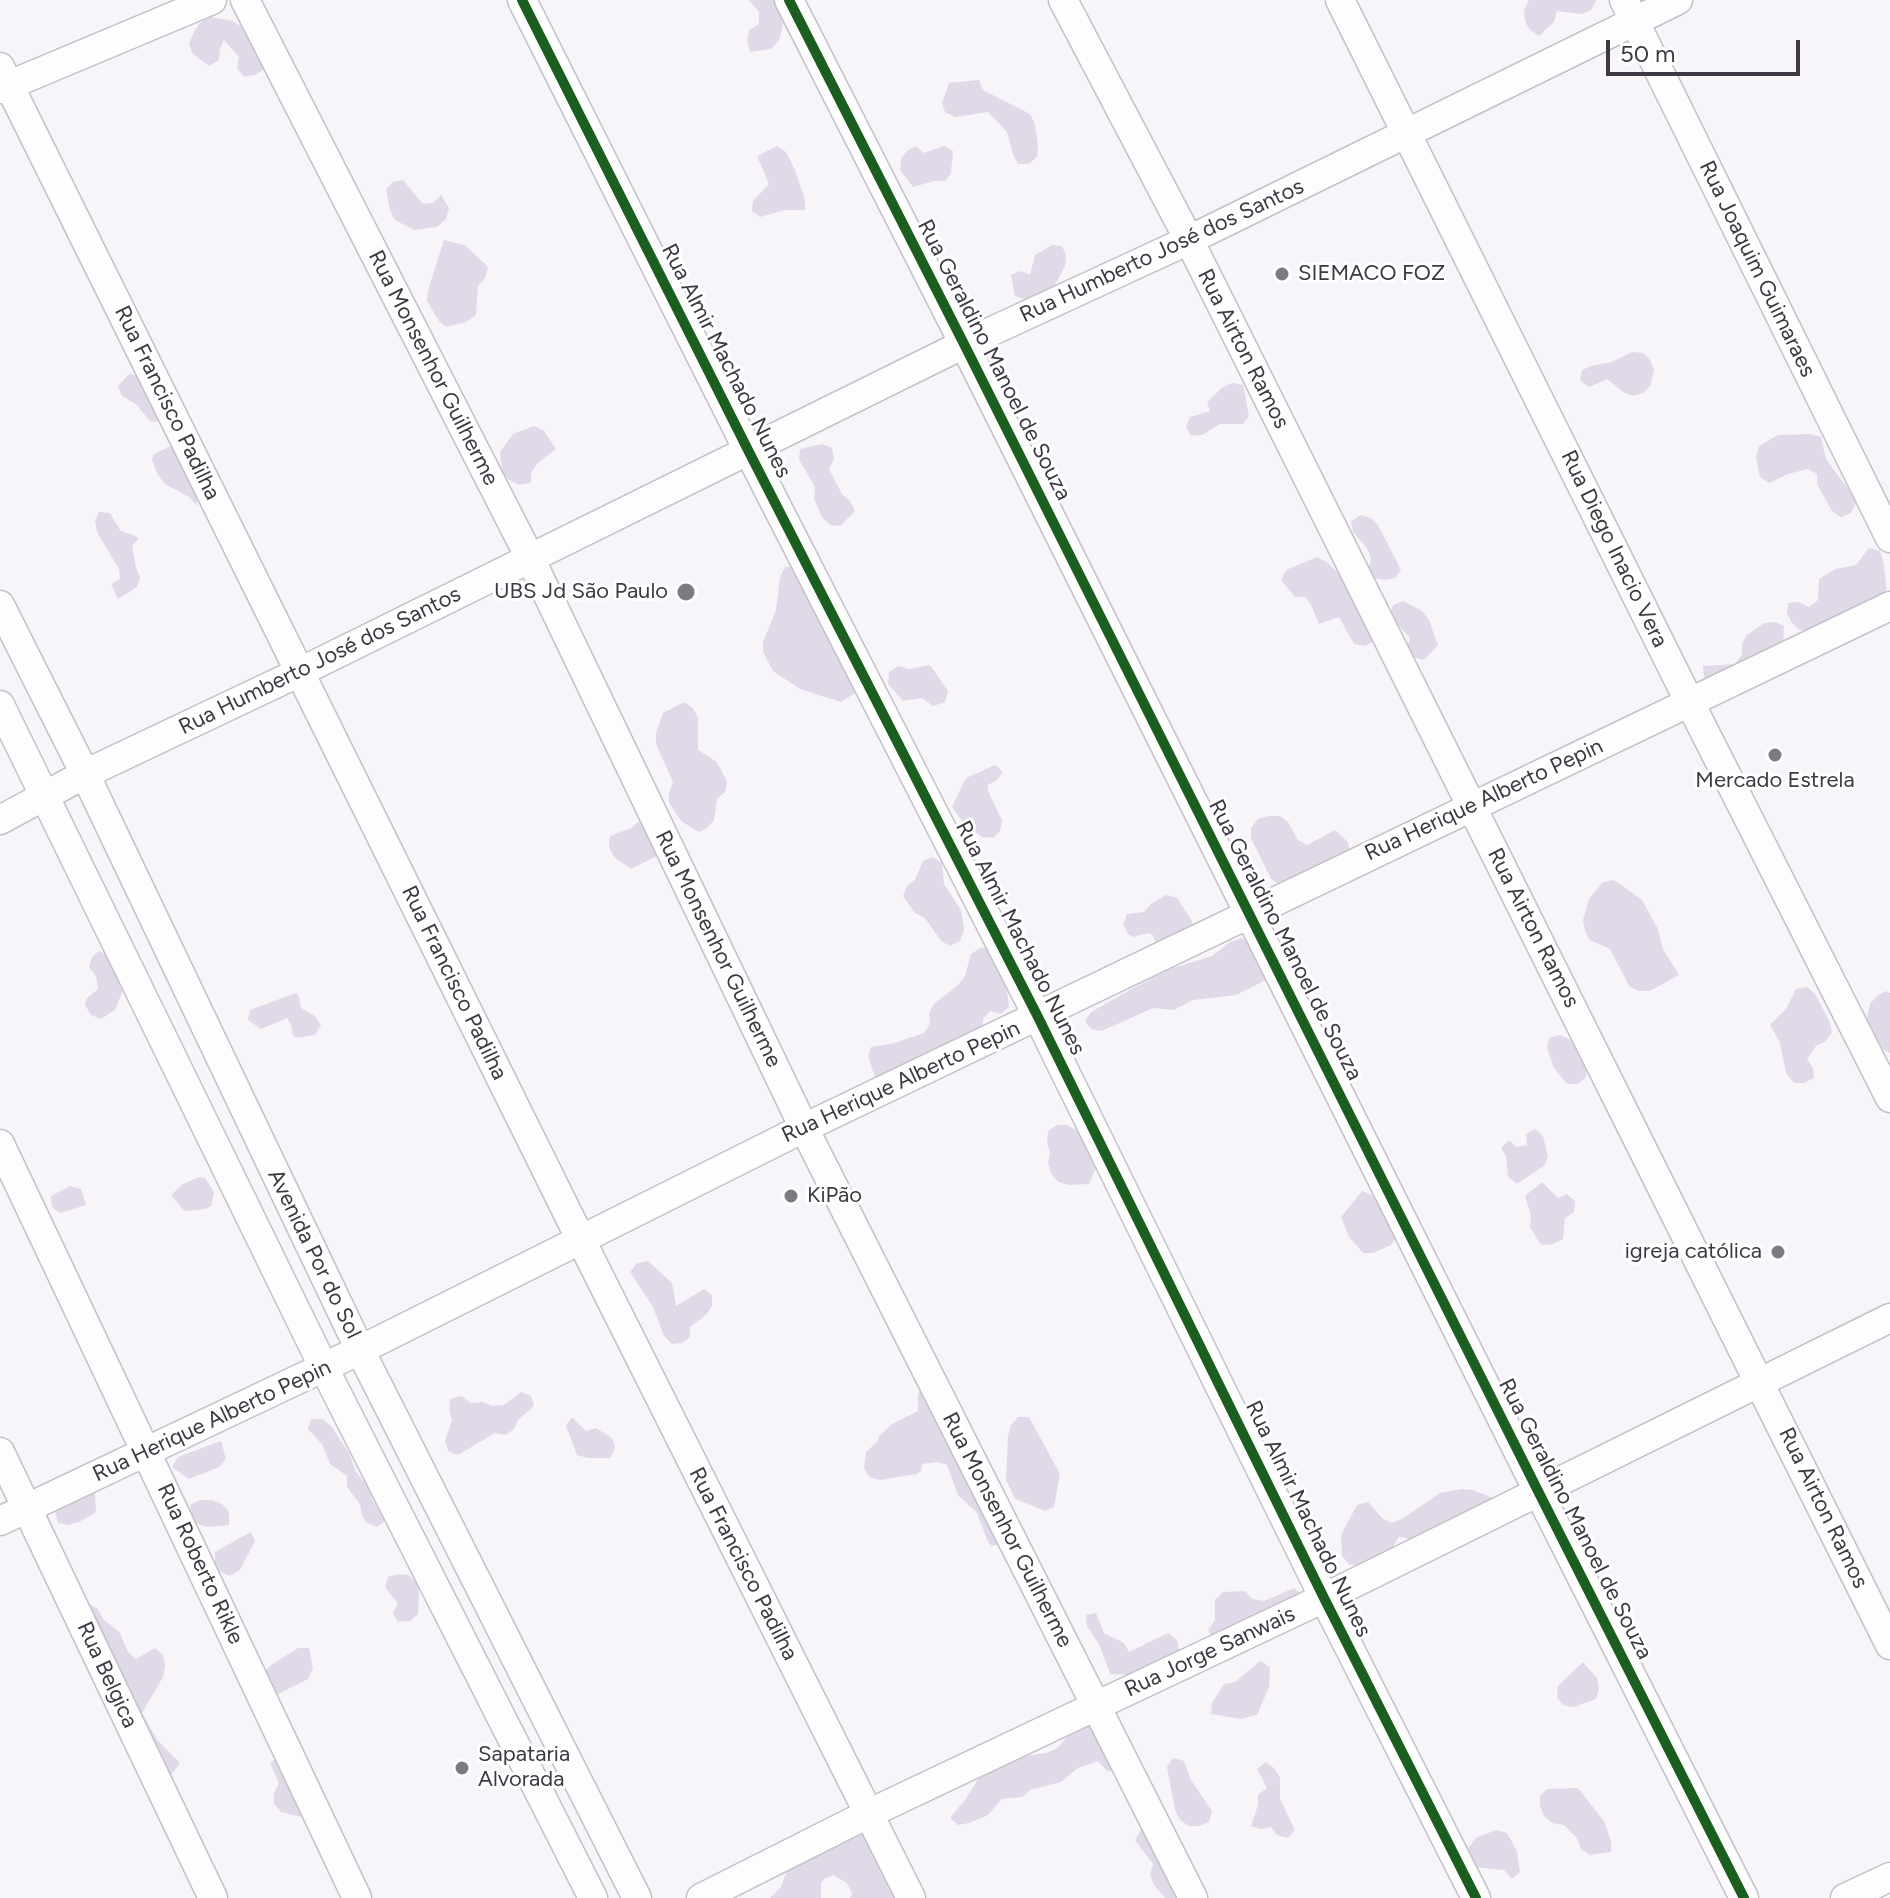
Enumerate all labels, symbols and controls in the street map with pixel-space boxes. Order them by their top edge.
scale bar [1610,24,1804,74]
text: 50 m [1620,39,1676,68]
street label: Rua Joaquim Guimaraes [1693,157,1821,381]
street label: Rua Humberto José dos Santos [1016,173,1308,329]
street label: Rua Geraldino Manoel de Souza [912,215,1076,505]
street label: Rua Almir Machado Nunes [655,239,797,483]
street label: Rua Monsenhor Guilherme [362,246,504,490]
place label: SIEMACO FOZ [1298,261,1445,287]
street label: Rua Airton Ramos [1191,265,1295,433]
marker: SIEMACO FOZ [1273,265,1291,283]
street label: Rua Francisco Padilha [108,302,226,504]
street label: Rua Diego Inacio Vera [1555,446,1673,652]
place label: UBS Jd São Paulo [494,579,668,605]
street label: Rua Humberto José dos Santos [175,581,465,741]
marker: UBS Jd São Paulo [675,581,697,603]
street label: Rua Herique Alberto Pepin [1361,733,1607,867]
marker: Mercado Estrela [1766,746,1784,764]
place label: Mercado Estrela [1695,768,1855,794]
street label: Rua Geraldino Manoel de Souza [1203,795,1367,1085]
street label: Rua Almir Machado Nunes [949,816,1091,1060]
street label: Rua Monsenhor Guilherme [649,826,787,1072]
street label: Rua Airton Ramos [1481,844,1585,1012]
street label: Rua Francisco Padilha [395,882,513,1084]
street label: Rua Herique Alberto Pepin [778,1015,1024,1149]
street label: Avenida Por do Sol [262,1165,366,1343]
place label: KiPão [807,1183,862,1209]
marker: KiPão [782,1187,800,1205]
place label: igreja católica [1625,1239,1762,1265]
marker: igreja católica [1769,1243,1787,1261]
street label: Rua Herique Alberto Pepin [89,1354,335,1488]
street label: Rua Geraldino Manoel de Souza [1493,1374,1657,1664]
street label: Rua Almir Machado Nunes [1239,1397,1377,1641]
street label: Rua Monsenhor Guilherme [936,1408,1078,1652]
street label: Rua Airton Ramos [1773,1423,1873,1593]
street label: Rua Francisco Padilha [683,1463,803,1665]
street label: Rua Roberto Rikle [151,1479,249,1649]
street label: Rua Jorge Sanwais [1121,1601,1299,1703]
street label: Rua Belgica [71,1618,143,1732]
place label: Sapataria Alvorada [478,1742,570,1794]
marker: Sapataria Alvorada [453,1759,471,1777]

